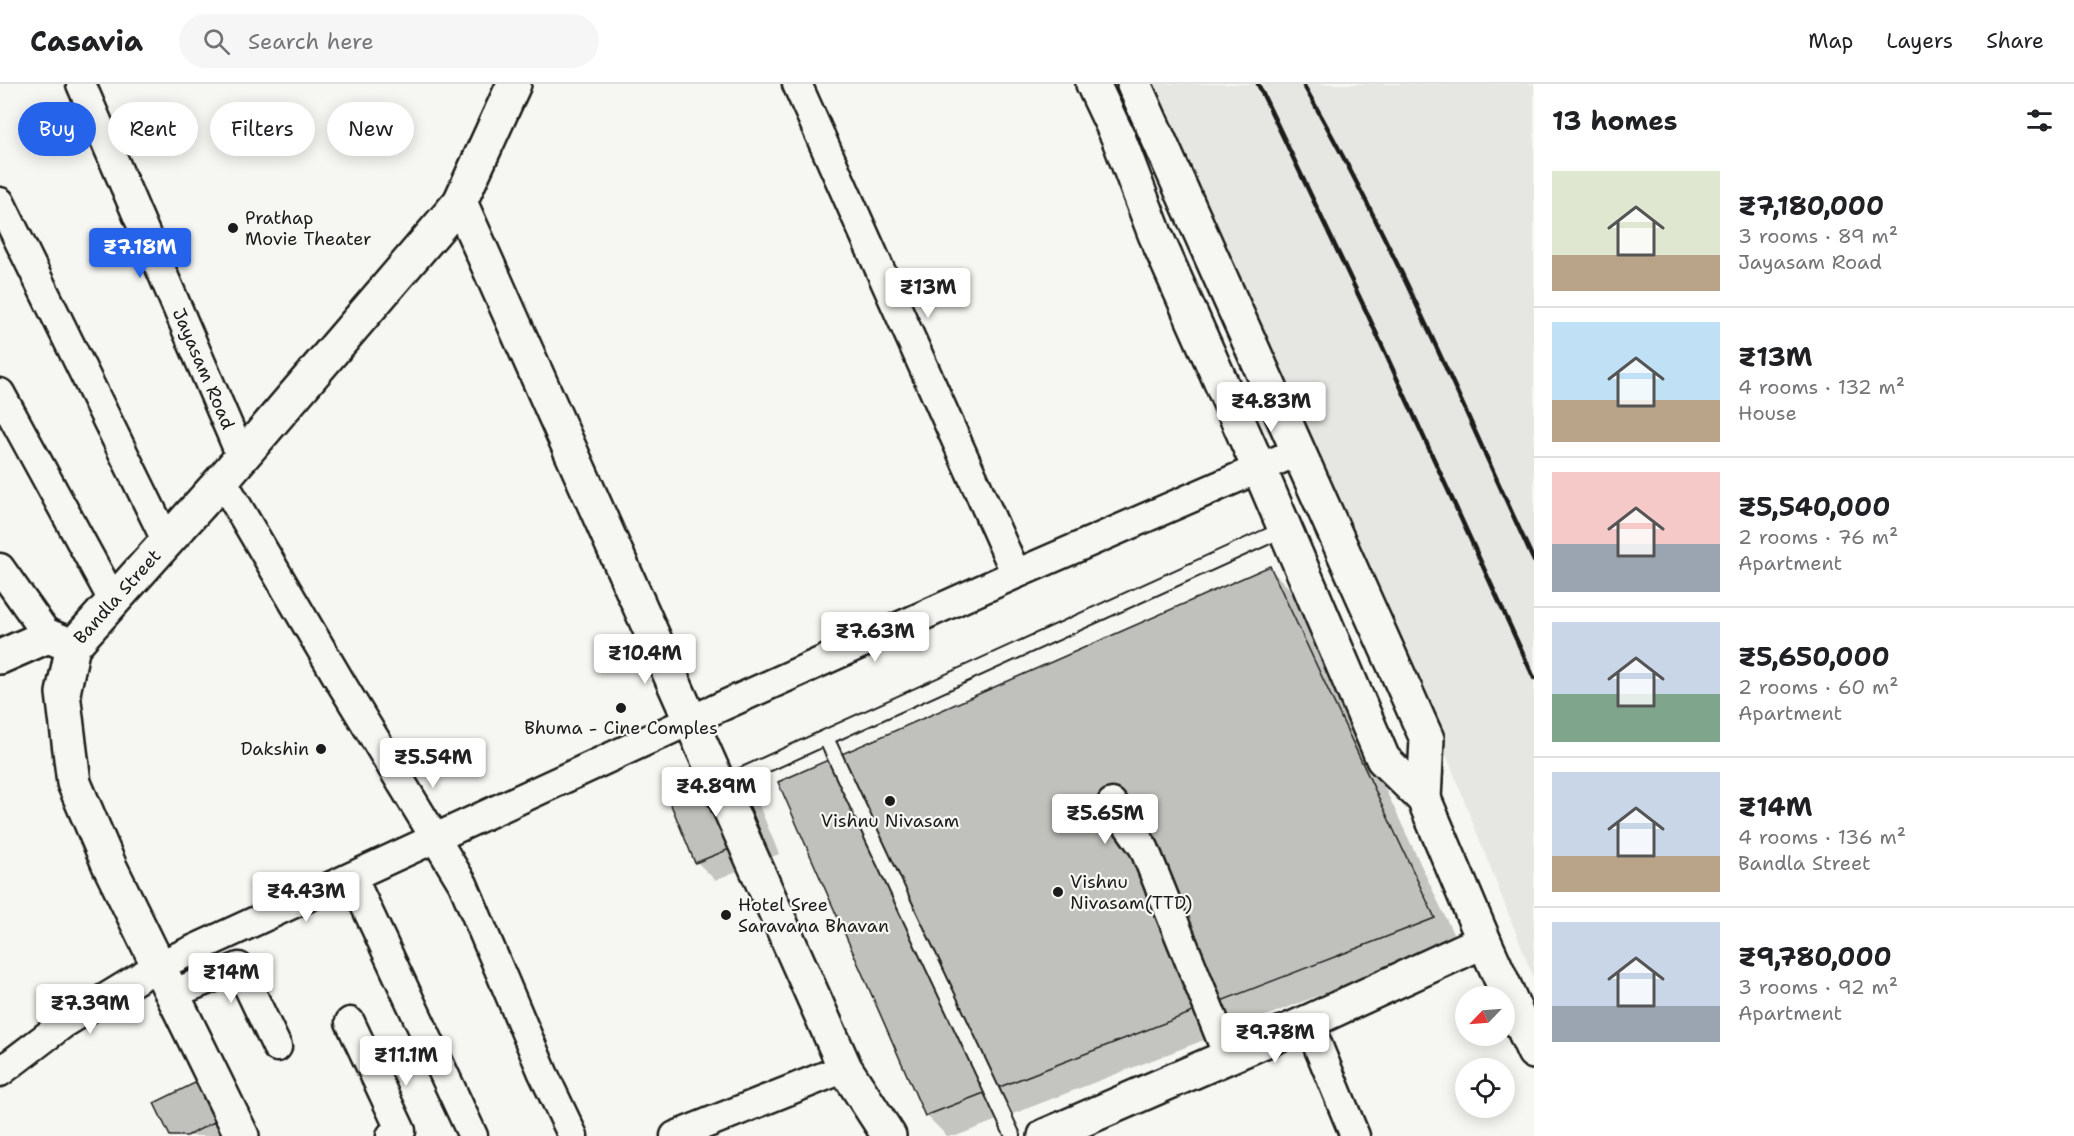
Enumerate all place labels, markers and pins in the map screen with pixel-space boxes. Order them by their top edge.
place label: Prathap Movie Theater [245,206,372,251]
marker: Prathap Movie Theater [226,221,240,235]
pin: ₹7.18M [91,228,189,279]
pin: ₹13M [892,268,964,319]
pin: ₹4.83M [1222,382,1320,433]
pin: ₹7.63M [826,612,924,663]
pin: ₹10.4M [596,634,694,685]
marker: Bhuma - Cine Comples [614,701,628,715]
place label: Bhuma - Cine Comples [524,716,718,740]
place label: Dakshin [241,737,309,761]
pin: ₹5.54M [384,738,482,789]
marker: Dakshin [314,742,328,756]
pin: ₹4.89M [667,767,765,818]
marker: Vishnu Nivasam [883,794,897,808]
pin: ₹5.65M [1056,794,1154,845]
place label: Vishnu Nivasam [821,809,959,833]
place label: Vishnu Nivasam(TTD) [1070,870,1192,915]
pin: ₹4.43M [257,872,355,923]
marker: Vishnu Nivasam(TTD) [1051,885,1065,899]
place label: Hotel Sree Saravana Bhavan [738,893,889,938]
marker: Hotel Sree Saravana Bhavan [719,908,733,922]
pin: ₹14M [195,953,267,1004]
pin: ₹7.39M [41,984,139,1035]
pin: ₹9.78M [1226,1013,1324,1064]
pin: ₹11.1M [357,1036,455,1087]

